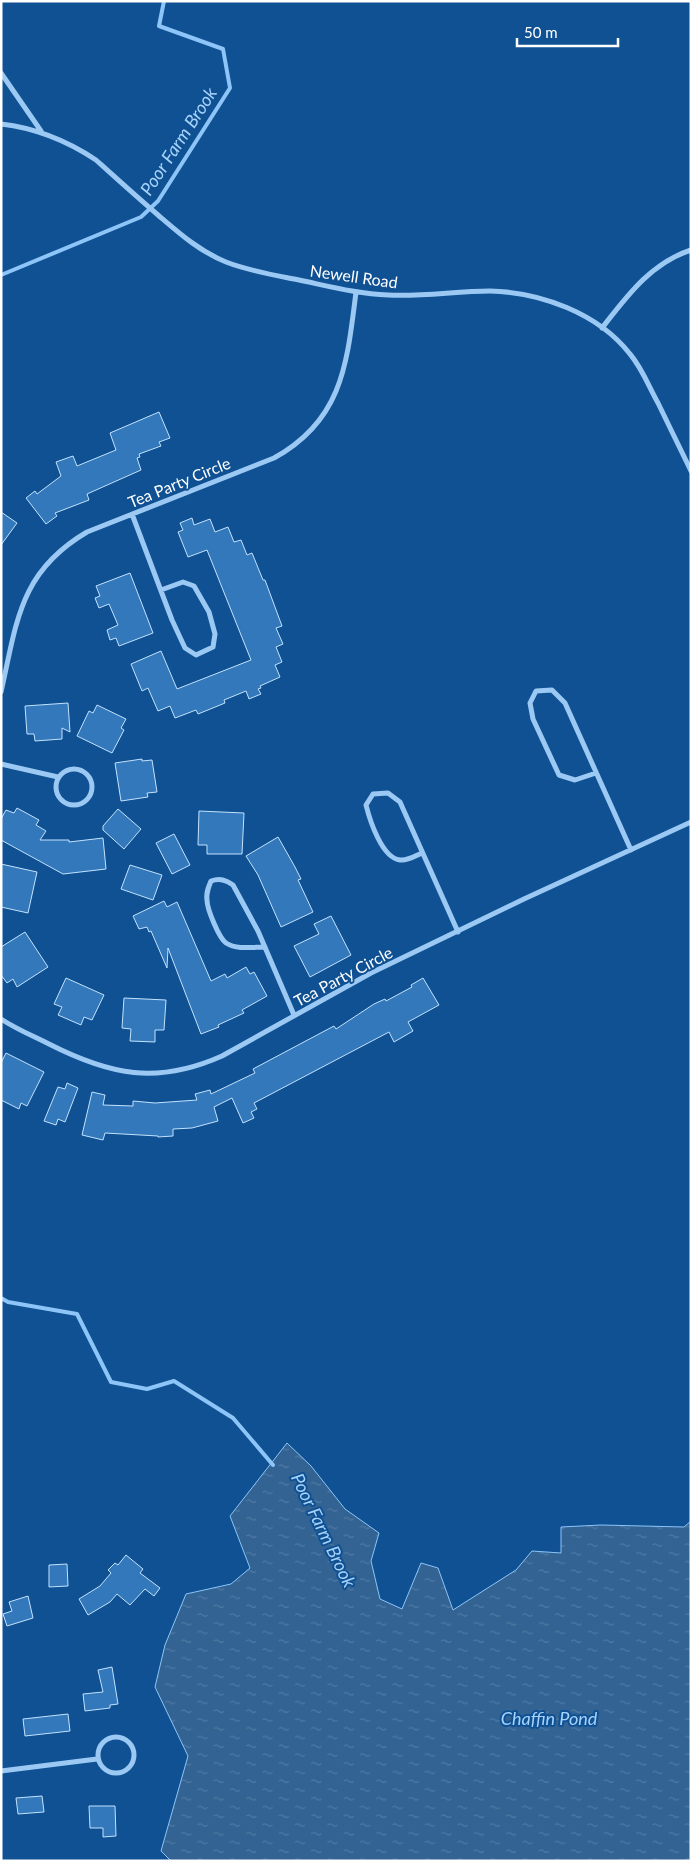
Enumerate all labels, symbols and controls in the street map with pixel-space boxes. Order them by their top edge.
scale bar [517,15,618,47]
text: 50 m [524,23,558,41]
water label: Poor Farm Brook [135,82,221,199]
street label: Newell Road [309,260,399,292]
street label: Tea Party Circle [125,453,233,511]
street label: Tea Party Circle [291,942,395,1010]
water label: Poor Farm Brook [287,1469,361,1591]
water label: Chaffin Pond [501,1707,598,1729]

